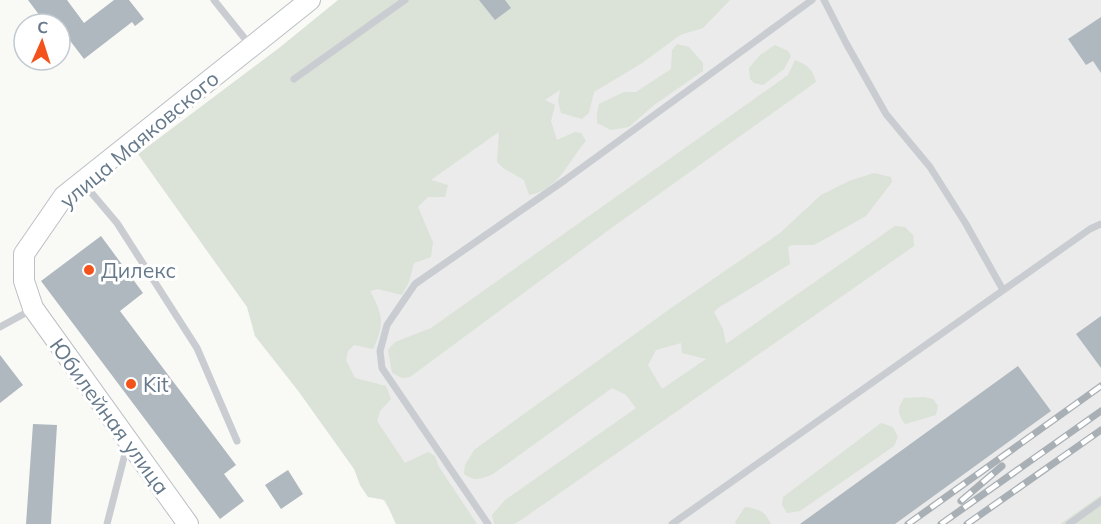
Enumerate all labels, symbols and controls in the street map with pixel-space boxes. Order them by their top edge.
north arrow [12,12,72,72]
text: С [37,17,49,37]
street label: улица Маяковского [54,65,224,213]
place label: Дилекс [101,257,176,283]
marker: Дилекс [82,263,96,277]
street label: Юбилейная улица [45,333,175,499]
place label: Kit [143,371,169,397]
marker: Kit [124,377,138,391]

